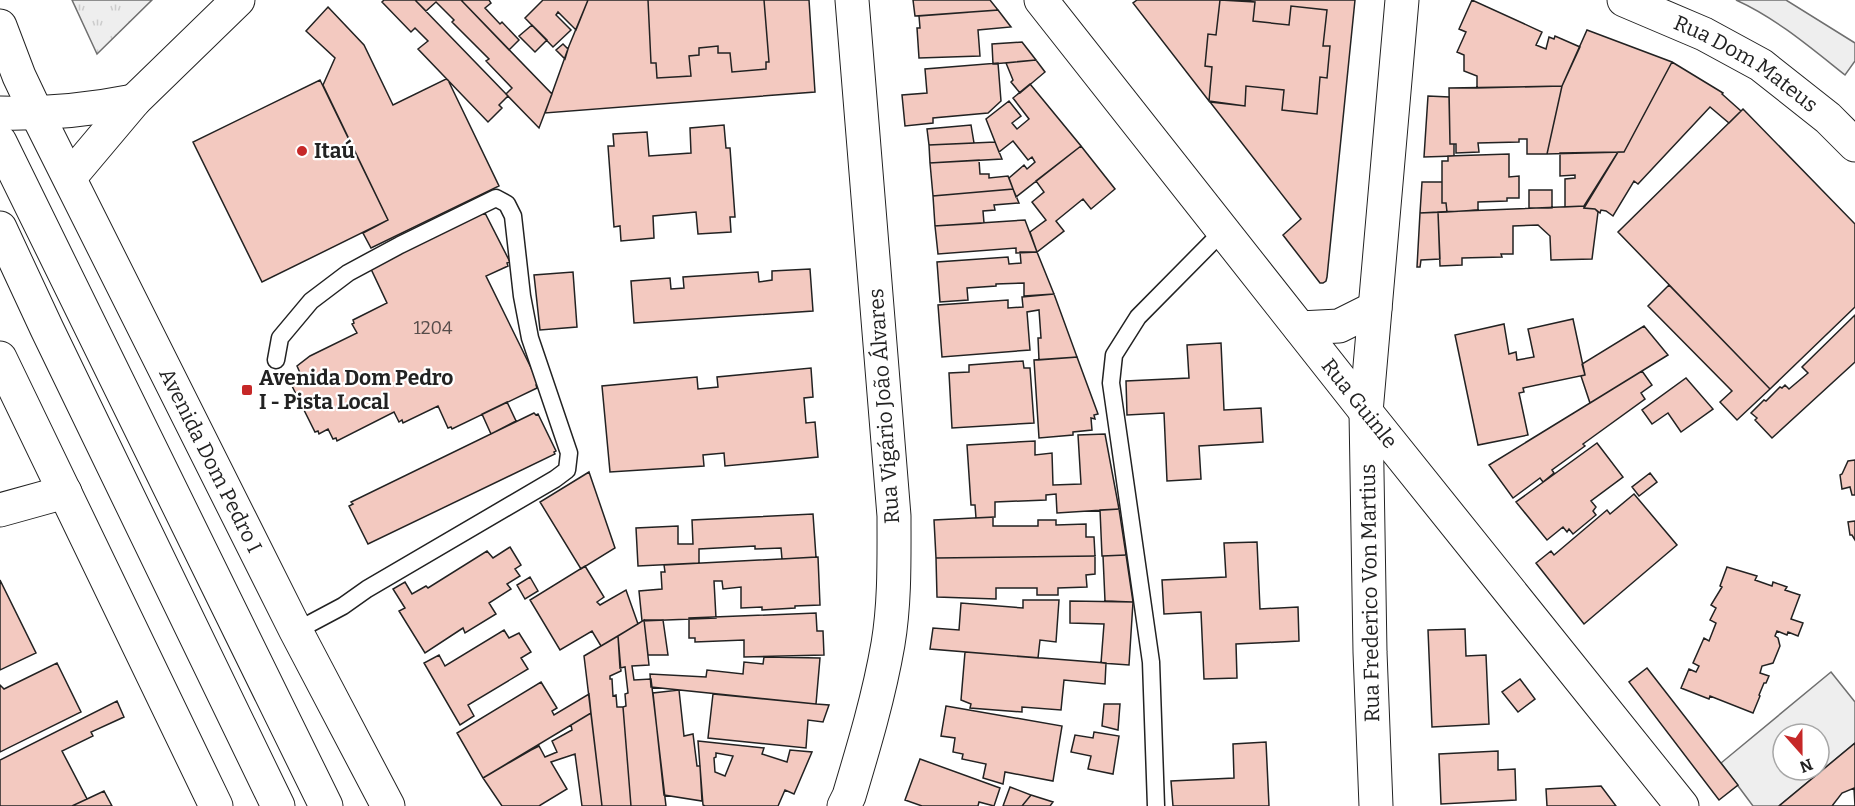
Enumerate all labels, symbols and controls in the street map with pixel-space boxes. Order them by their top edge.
street label: Rua Dom Mateus [1670,10,1823,118]
place label: Itaú [314,138,355,164]
marker: Itaú [295,144,309,158]
street label: Rua Vigário João Álvares [863,287,905,525]
house number: 1204 [413,317,453,339]
street label: Rua Guinle [1316,353,1403,454]
street label: Avenida Dom Pedro I [153,364,268,557]
place label: Avenida Dom Pedro I - Pista Local [259,365,454,415]
marker: Avenida Dom Pedro I - Pista Local [240,383,254,397]
street label: Rua Frederico Von Martius [1355,464,1385,722]
north arrow [1771,722,1831,782]
text: N [1797,754,1815,777]

